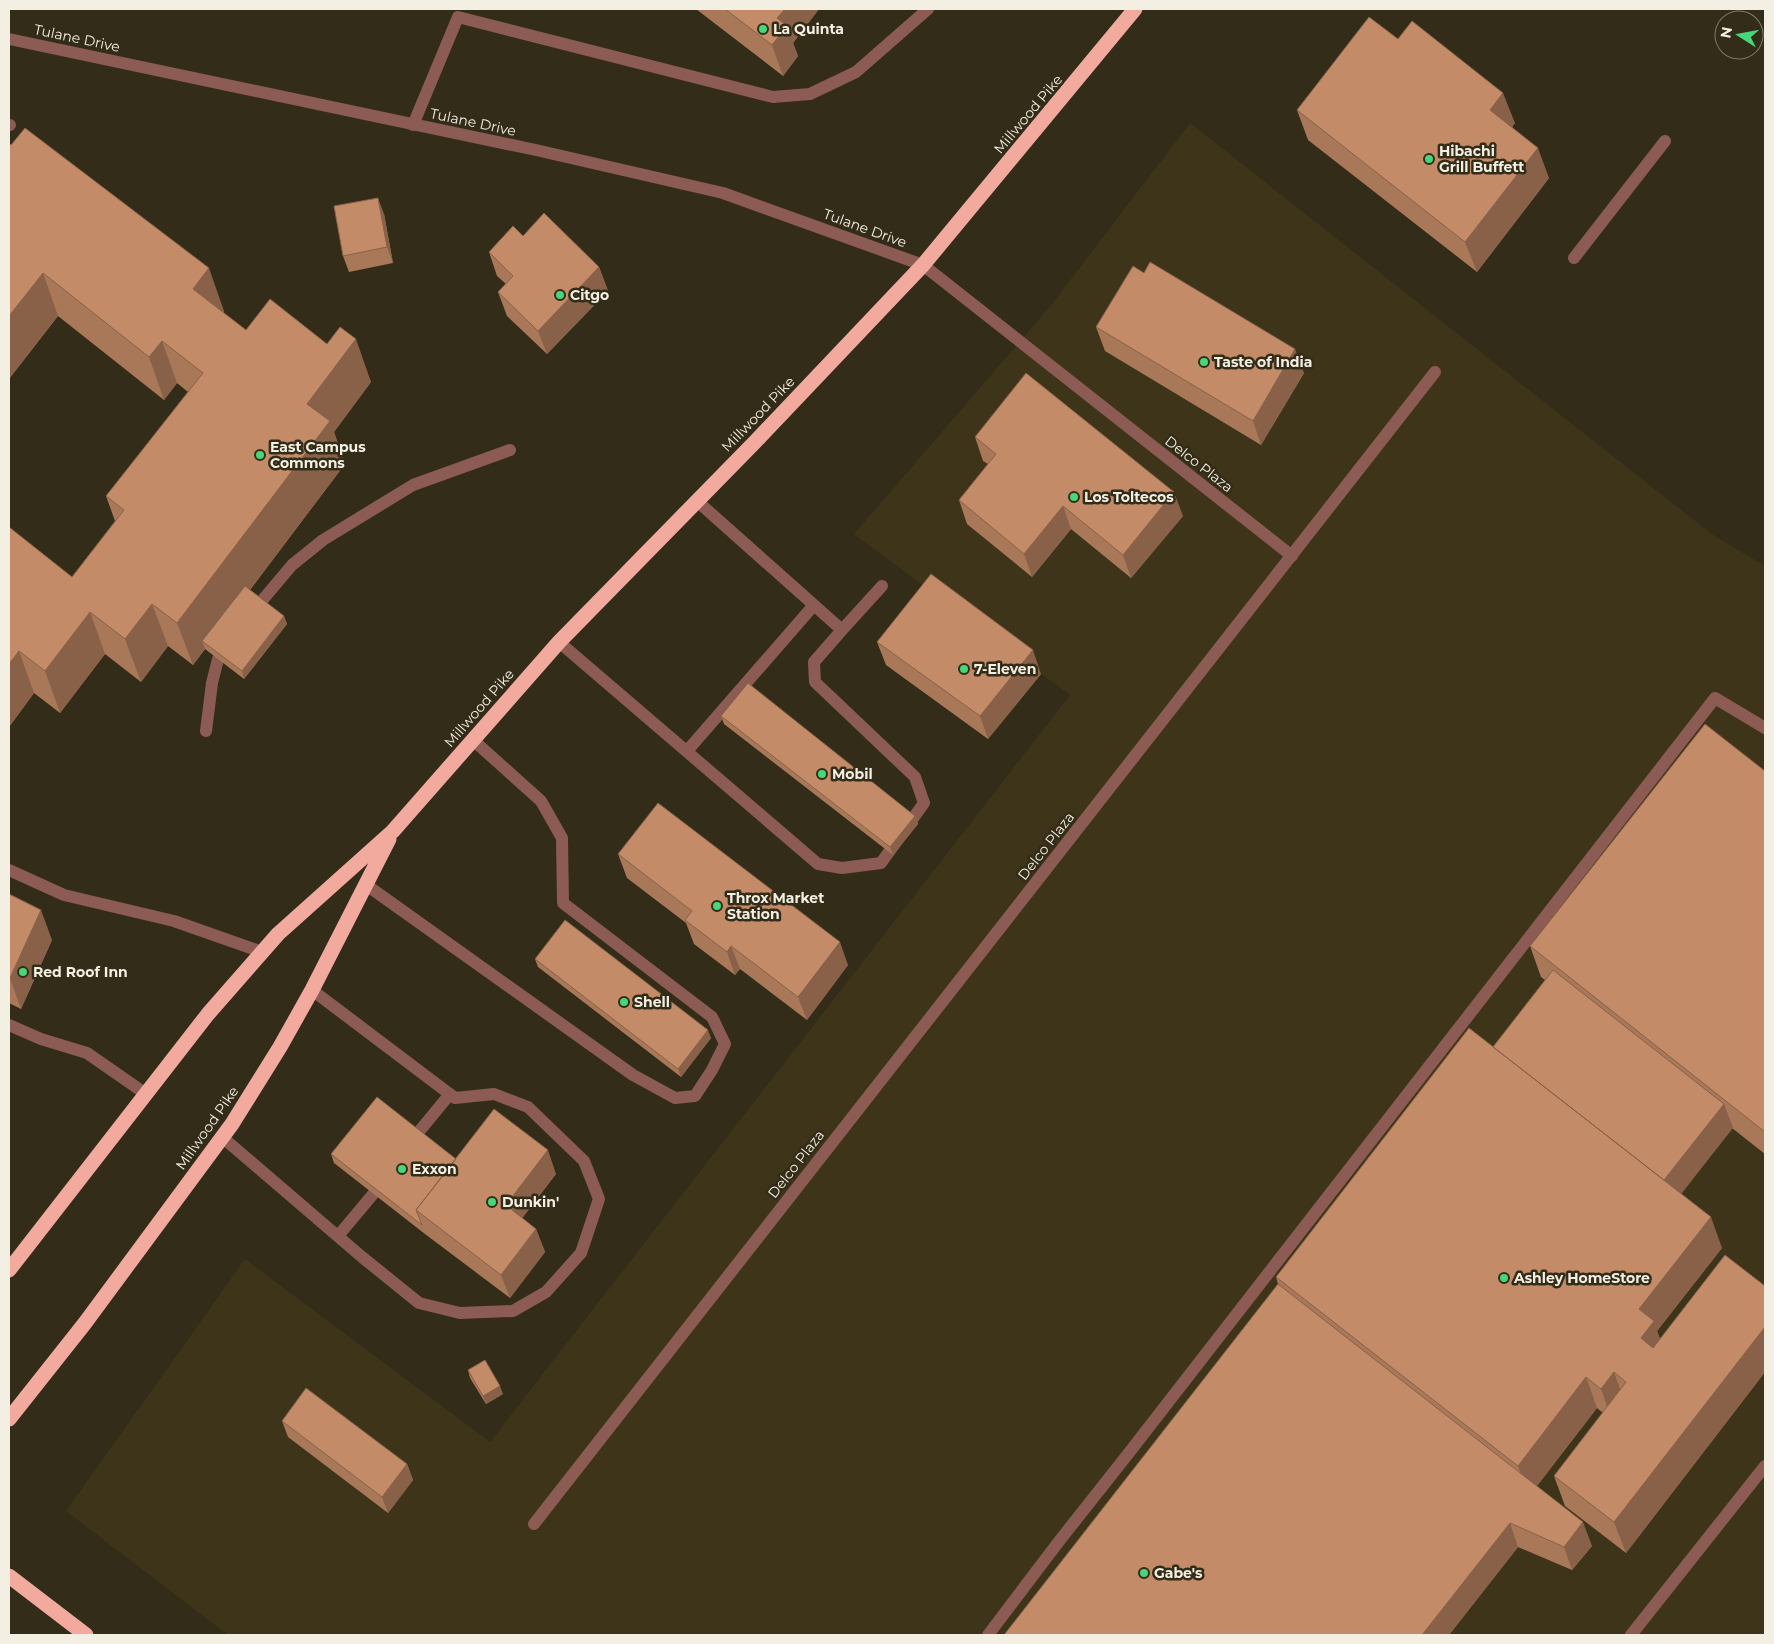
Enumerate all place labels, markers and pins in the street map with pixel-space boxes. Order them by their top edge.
place label: La Quinta [773,20,844,38]
marker: La Quinta [757,23,769,35]
place label: Hibachi Grill Buffett [1439,142,1524,176]
marker: Hibachi Grill Buffett [1423,153,1435,165]
place label: Citgo [570,286,609,304]
marker: Citgo [554,289,566,301]
place label: Taste of India [1214,353,1312,371]
marker: Taste of India [1198,356,1210,368]
place label: East Campus Commons [270,438,366,472]
marker: East Campus Commons [254,449,266,461]
place label: Los Toltecos [1084,488,1174,506]
marker: Los Toltecos [1068,491,1080,503]
place label: 7-Eleven [974,660,1036,678]
marker: 7-Eleven [958,663,970,675]
place label: Mobil [832,765,873,783]
marker: Mobil [816,768,828,780]
place label: Throx Market Station [727,889,824,923]
marker: Throx Market Station [711,900,723,912]
place label: Red Roof Inn [33,963,128,981]
marker: Red Roof Inn [17,966,29,978]
place label: Shell [634,993,670,1011]
marker: Shell [618,996,630,1008]
place label: Exxon [412,1160,457,1178]
marker: Exxon [396,1163,408,1175]
place label: Dunkin' [502,1193,559,1211]
marker: Dunkin' [486,1196,498,1208]
place label: Ashley HomeStore [1513,1269,1650,1287]
marker: Ashley HomeStore [1498,1272,1510,1284]
place label: Gabe's [1154,1564,1203,1582]
marker: Gabe's [1138,1567,1150,1579]

